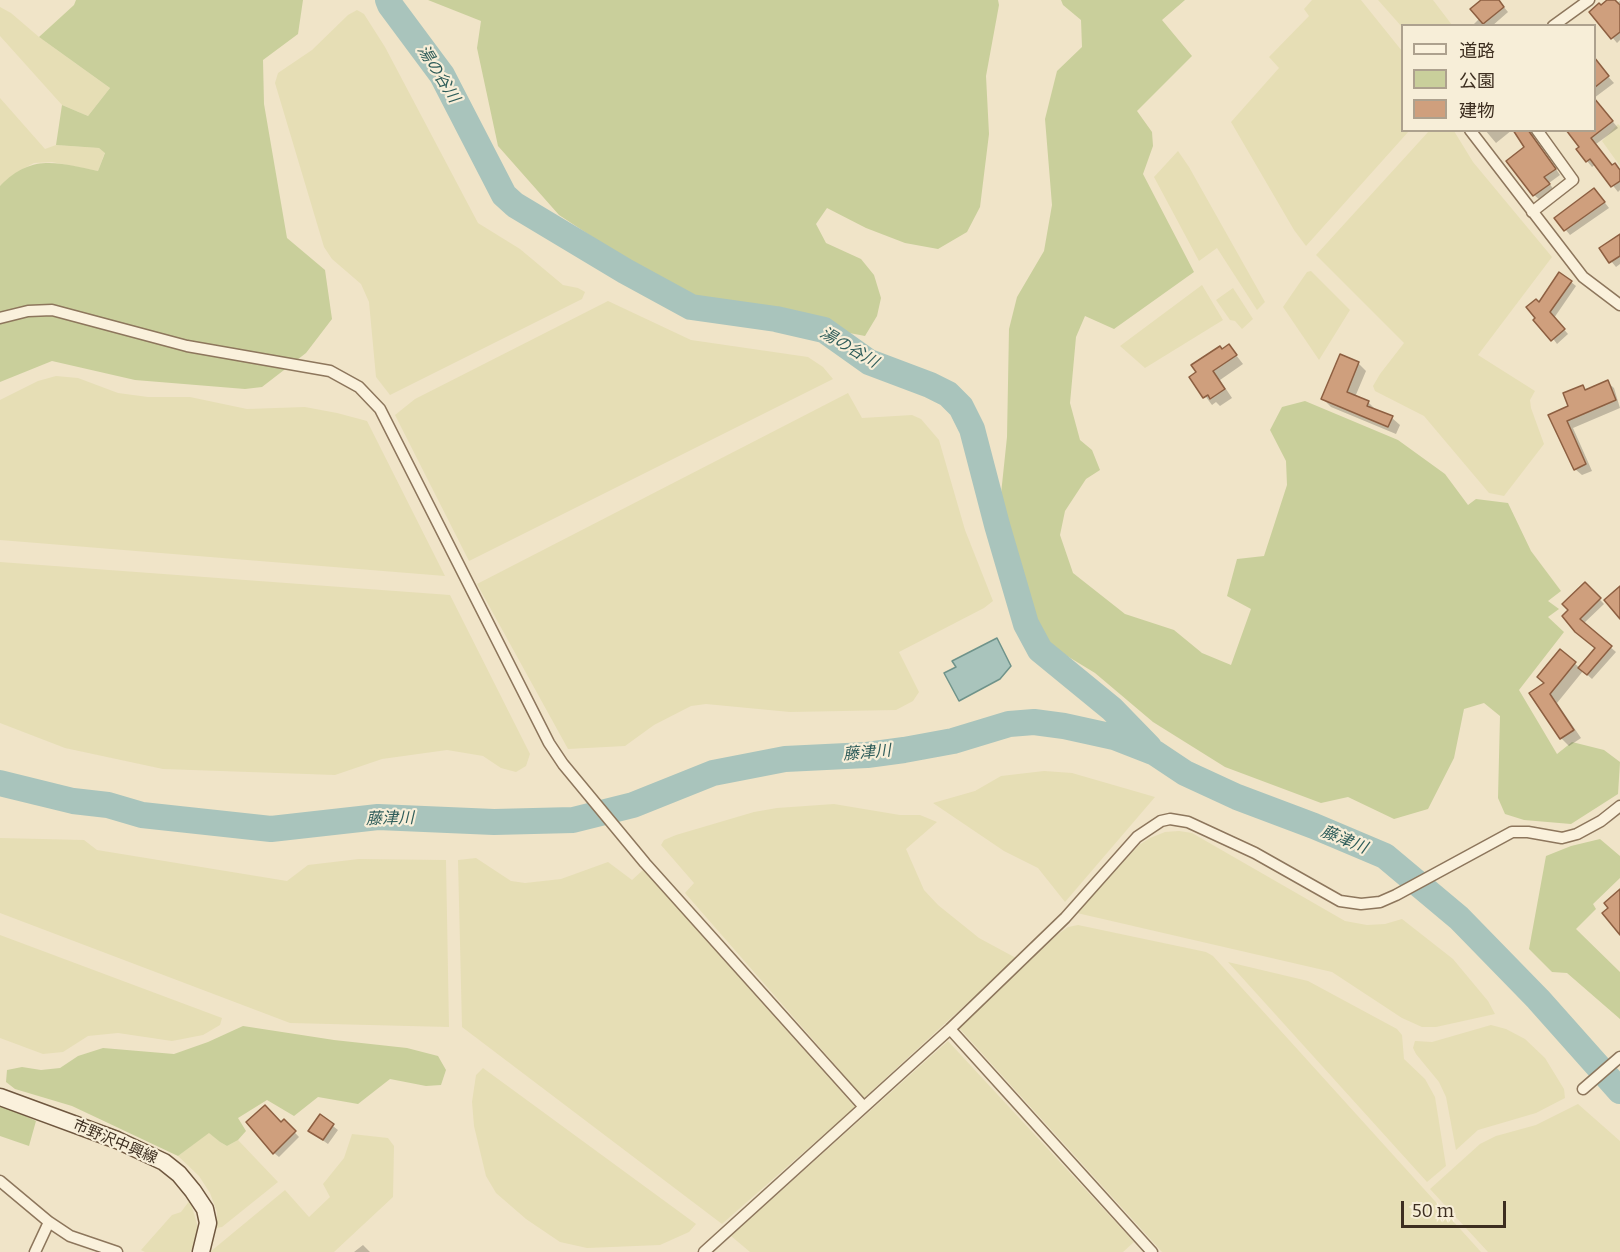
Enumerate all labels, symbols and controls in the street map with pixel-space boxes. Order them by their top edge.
legend [1401,24,1596,132]
text: 道路 [1459,40,1495,62]
water label: 湯の谷川 [413,42,463,106]
text: 公園 [1459,70,1495,92]
text: 建物 [1459,100,1495,122]
water label: 湯の谷川 [816,324,882,372]
water label: 藤津川 [842,741,892,765]
water label: 藤津川 [366,809,414,829]
water label: 藤津川 [1318,822,1370,858]
street label: 市野沢中興線 [70,1116,160,1168]
scale bar [1404,1189,1509,1227]
text: 50 m [1412,1200,1454,1222]

